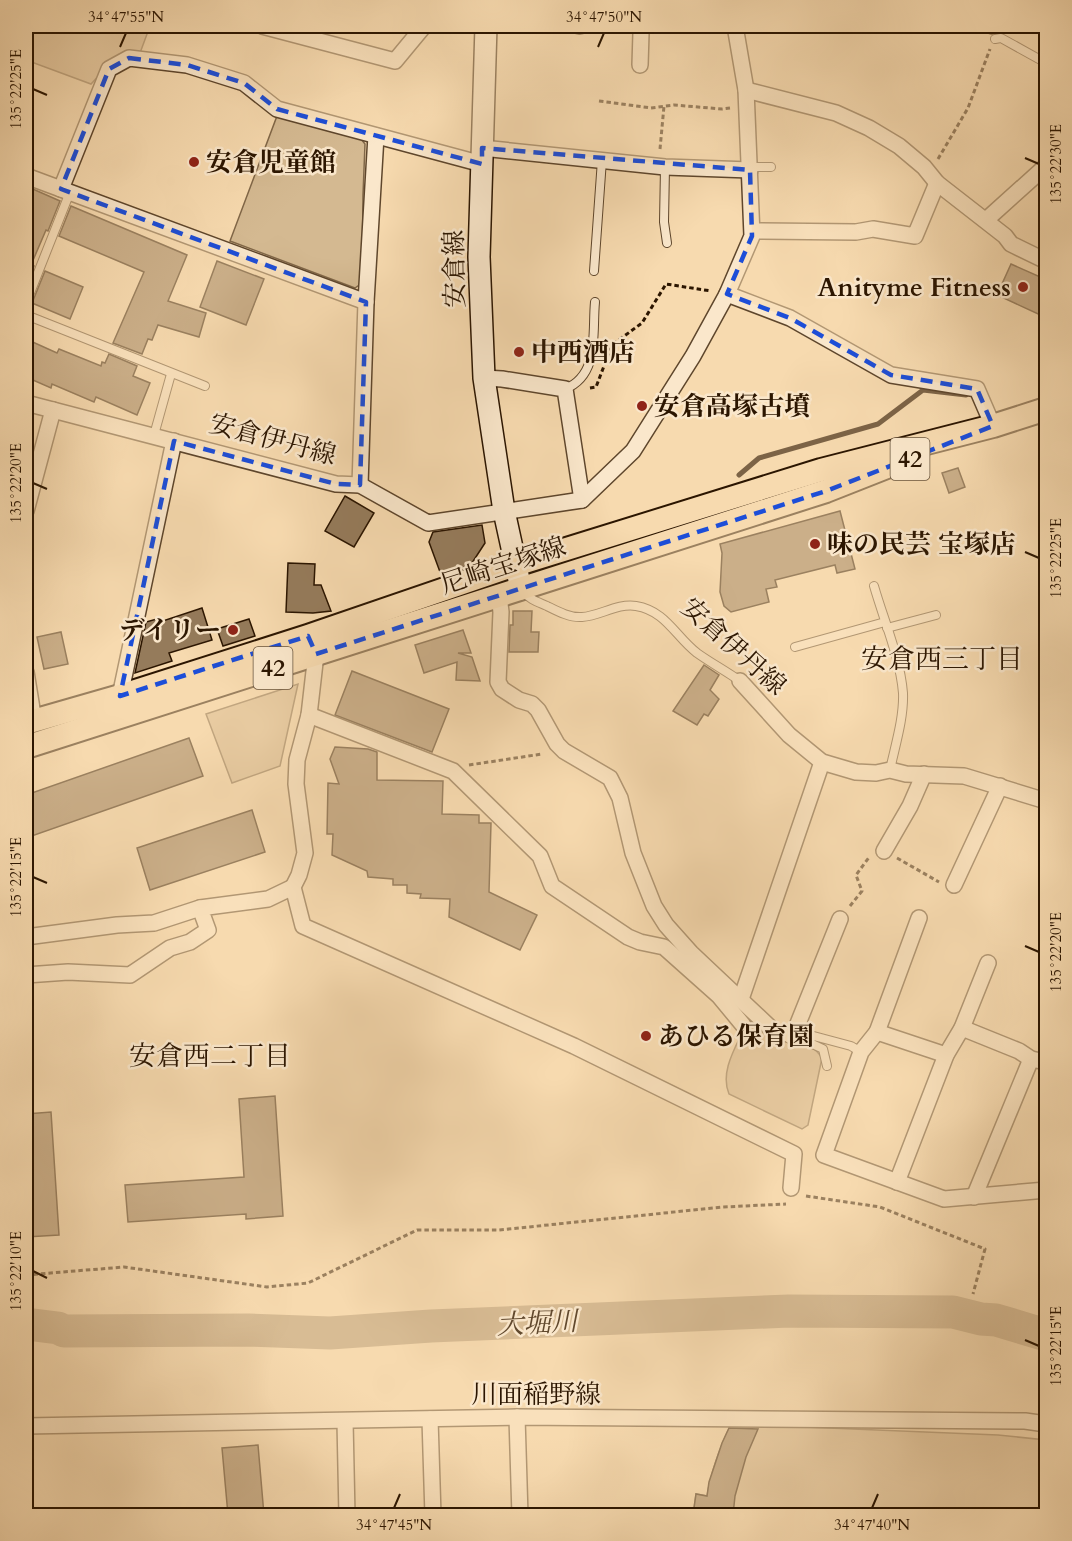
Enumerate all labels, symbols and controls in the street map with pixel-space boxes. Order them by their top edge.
text: 34°47'55"N [88,7,164,27]
text: 34°47'50"N [566,7,642,27]
text: 135°22'25"E [6,49,26,129]
text: 135°22'30"E [1046,124,1066,204]
place label: 安倉児童館 [206,145,336,180]
marker: 安倉児童館 [187,155,201,169]
street label: 安倉線 [436,230,473,308]
place label: Anityme Fitness [818,270,1011,305]
marker: Anityme Fitness [1016,280,1030,294]
place label: 中西酒店 [531,335,635,370]
marker: 中西酒店 [512,345,526,359]
place label: 安倉高塚古墳 [654,389,810,424]
marker: 安倉高塚古墳 [635,399,649,413]
street label: 安倉伊丹線 [206,406,340,473]
road number: 42 [890,438,930,480]
text: 135°22'20"E [6,443,26,523]
text: 135°22'25"E [1046,518,1066,598]
place label: 味の民芸 宝塚店 [827,527,1016,562]
street label: 尼崎宝塚線 [436,529,570,602]
marker: 味の民芸 宝塚店 [808,537,822,551]
street label: 安倉伊丹線 [674,590,794,703]
place label: デイリー [119,613,221,648]
marker: デイリー [226,623,240,637]
district label: 安倉西三丁目 [861,641,1023,678]
road number: 42 [254,647,292,689]
text: 135°22'15"E [6,837,26,917]
text: 135°22'20"E [1046,912,1066,992]
place label: あひる保育園 [658,1019,814,1054]
marker: あひる保育園 [639,1029,653,1043]
district label: 安倉西二丁目 [129,1038,291,1075]
text: 135°22'10"E [6,1231,26,1311]
water label: 大堀川 [496,1303,581,1344]
text: 135°22'15"E [1046,1306,1066,1386]
street label: 川面稲野線 [471,1377,601,1412]
text: 34°47'45"N [356,1515,432,1535]
text: 34°47'40"N [834,1515,910,1535]

